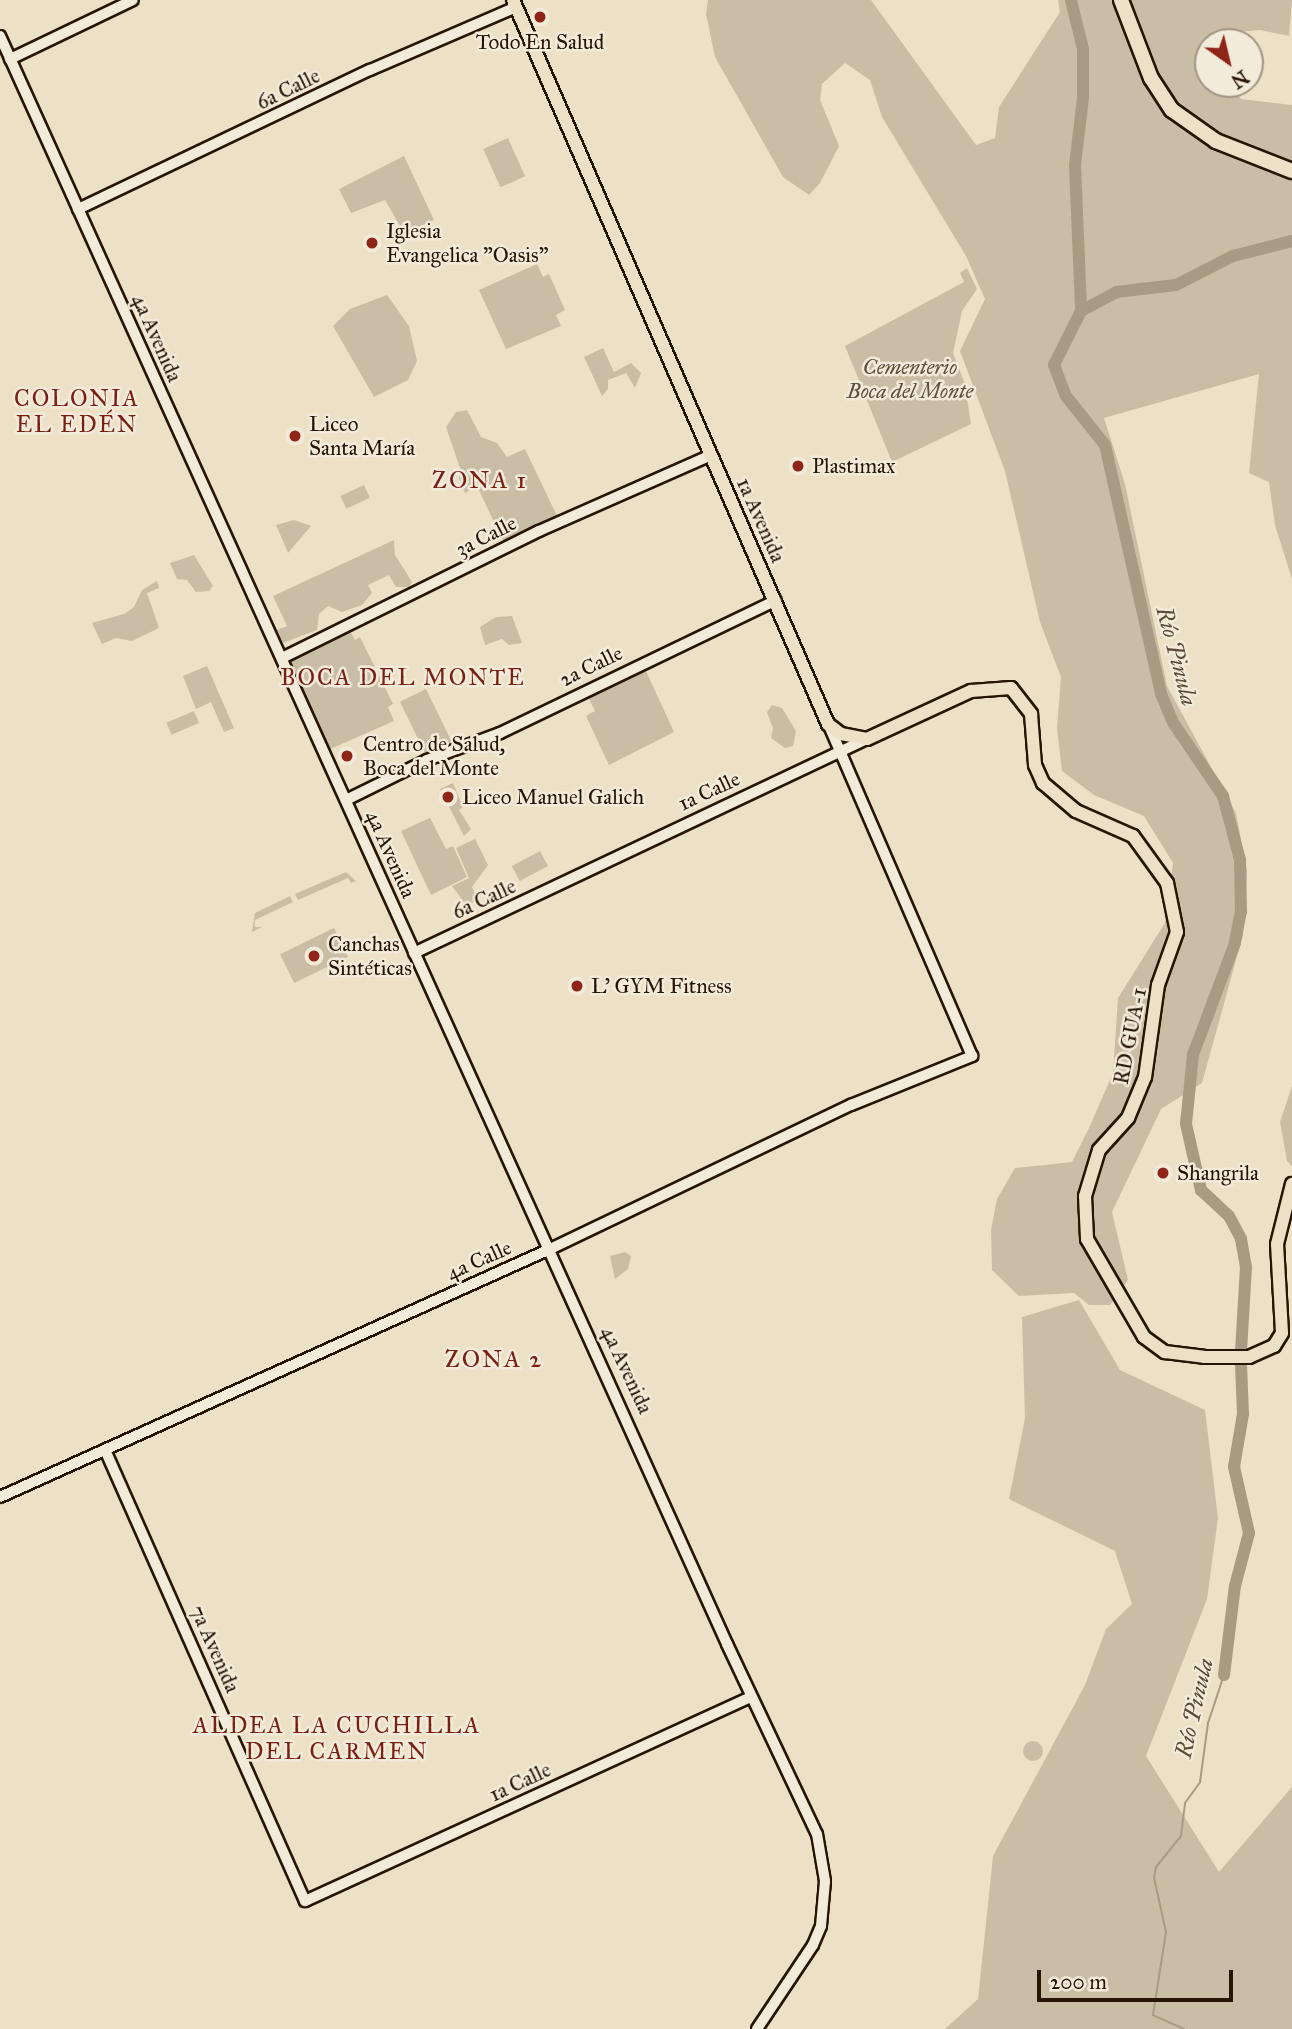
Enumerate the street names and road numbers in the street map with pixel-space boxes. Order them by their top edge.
street label: 6a Calle [252,63,324,115]
street label: 4a Avenida [126,290,188,386]
street label: 1a Avenida [731,474,791,566]
street label: 3a Calle [451,510,521,562]
street label: 2a Calle [555,640,627,692]
street label: 1a Calle [674,766,744,816]
street label: 4a Avenida [360,806,422,902]
street label: 6a Calle [448,873,520,925]
street label: RD GUA-1 [1108,985,1152,1087]
street label: 4a Calle [443,1235,515,1285]
street label: 4a Avenida [596,1322,658,1418]
street label: 7a Avenida [185,1601,245,1697]
street label: 1a Calle [485,1757,555,1807]

